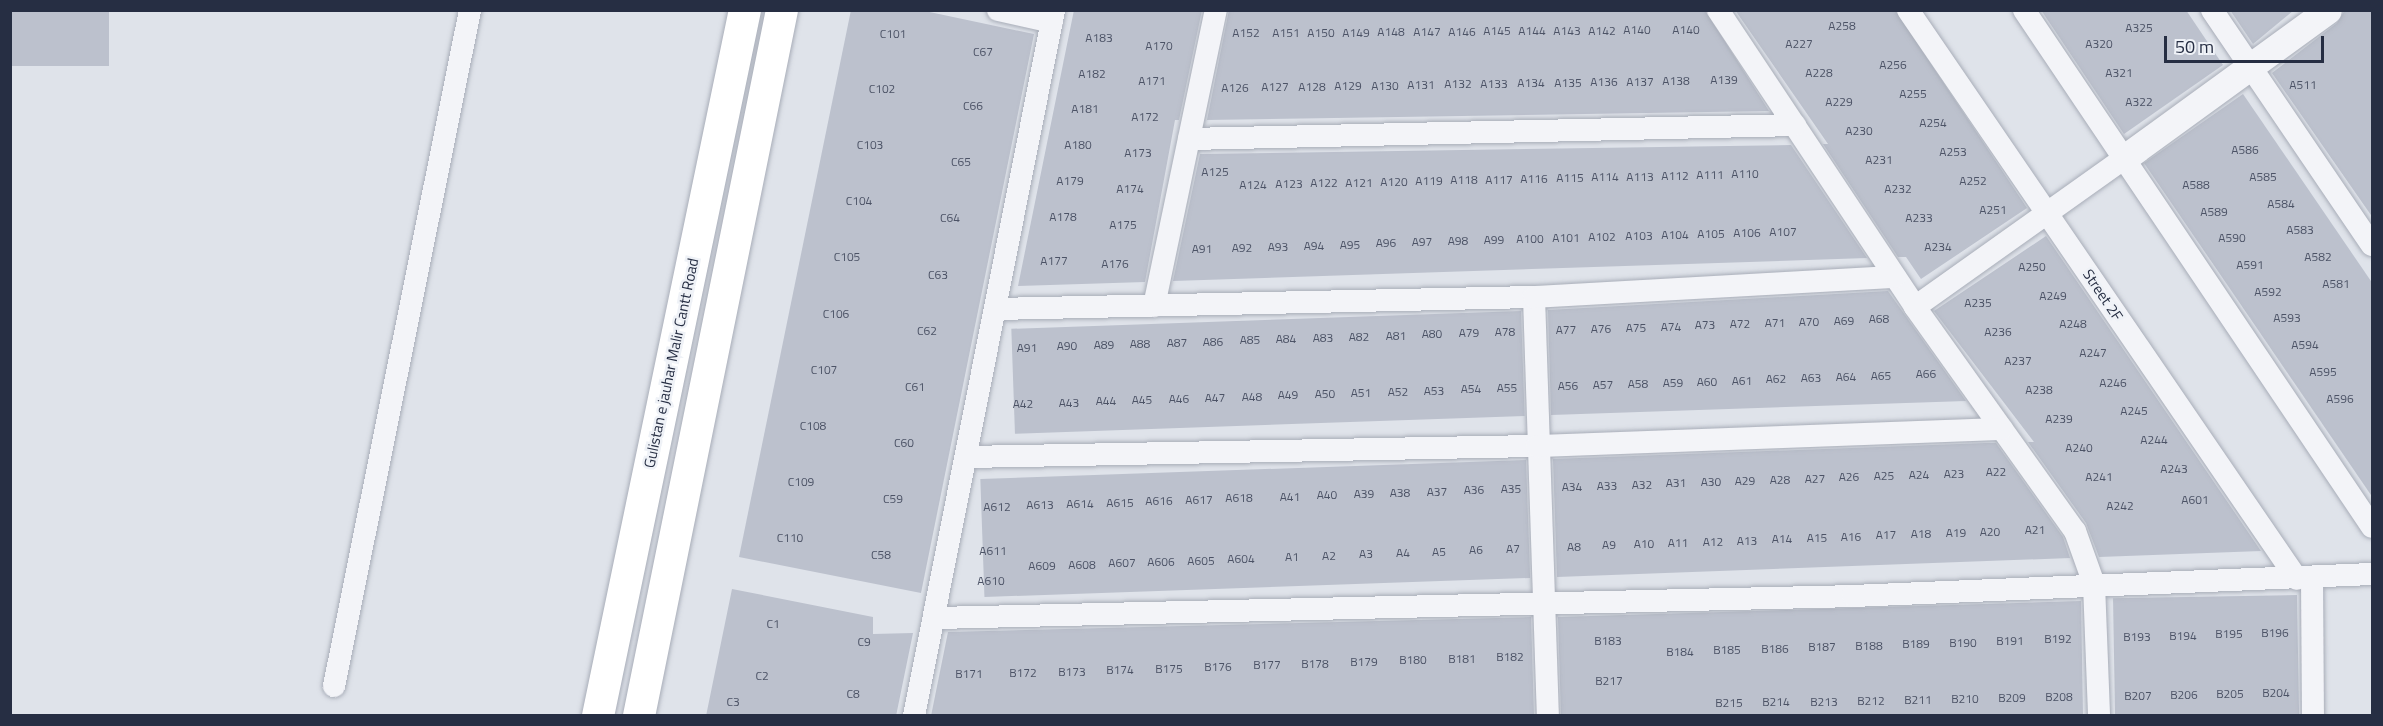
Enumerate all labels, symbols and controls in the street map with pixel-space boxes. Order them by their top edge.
house number: A258 [1828,19,1856,33]
house number: A325 [2125,21,2153,35]
house number: A140 [1623,23,1651,37]
house number: A140 [1672,23,1700,37]
house number: A145 [1483,24,1511,38]
house number: A144 [1518,24,1546,38]
house number: A143 [1553,24,1581,38]
house number: A142 [1588,24,1616,38]
scale bar [2167,24,2328,62]
house number: A148 [1377,25,1405,39]
house number: A147 [1413,25,1441,39]
house number: A146 [1448,25,1476,39]
house number: A152 [1232,26,1260,40]
house number: A151 [1272,26,1300,40]
house number: A150 [1307,26,1335,40]
house number: A149 [1342,26,1370,40]
house number: C101 [880,27,906,41]
house number: A183 [1085,31,1113,45]
text: 50 m [2175,33,2214,60]
house number: A227 [1785,37,1813,51]
house number: A320 [2085,37,2113,51]
house number: A170 [1145,39,1173,53]
house number: C67 [973,45,993,59]
house number: A256 [1879,58,1907,72]
house number: A228 [1805,66,1833,80]
house number: A321 [2105,66,2133,80]
house number: A182 [1078,67,1106,81]
house number: A139 [1710,73,1738,87]
house number: A171 [1138,74,1166,88]
house number: A138 [1662,74,1690,88]
house number: A136 [1590,75,1618,89]
house number: A137 [1626,75,1654,89]
house number: A134 [1517,76,1545,90]
house number: A135 [1554,76,1582,90]
house number: A132 [1444,77,1472,91]
house number: A133 [1480,77,1508,91]
house number: A131 [1407,78,1435,92]
house number: A511 [2289,78,2317,92]
house number: A129 [1334,79,1362,93]
house number: A130 [1371,79,1399,93]
house number: A127 [1261,80,1289,94]
house number: A128 [1298,80,1326,94]
house number: A126 [1221,81,1249,95]
house number: C102 [869,82,895,96]
house number: A255 [1899,87,1927,101]
house number: A229 [1825,95,1853,109]
house number: A322 [2125,95,2153,109]
house number: C66 [963,99,983,113]
house number: A181 [1071,102,1099,116]
house number: A172 [1131,110,1159,124]
house number: A254 [1919,116,1947,130]
house number: A230 [1845,124,1873,138]
house number: C103 [857,138,883,152]
house number: A180 [1064,138,1092,152]
house number: A586 [2231,143,2259,157]
house number: A253 [1939,145,1967,159]
house number: A173 [1124,146,1152,160]
house number: A231 [1865,153,1893,167]
house number: C65 [951,155,971,169]
house number: A125 [1201,165,1229,179]
house number: A110 [1731,167,1759,181]
house number: A111 [1696,168,1724,182]
house number: A112 [1661,169,1689,183]
house number: A114 [1591,170,1619,184]
house number: A113 [1626,170,1654,184]
house number: A585 [2249,170,2277,184]
house number: A115 [1556,171,1584,185]
house number: A116 [1520,172,1548,186]
house number: A118 [1450,173,1478,187]
house number: A117 [1485,173,1513,187]
house number: A179 [1056,174,1084,188]
house number: A119 [1415,174,1443,188]
house number: A252 [1959,174,1987,188]
house number: A120 [1380,175,1408,189]
house number: A122 [1310,176,1338,190]
house number: A121 [1345,176,1373,190]
house number: A123 [1275,177,1303,191]
house number: A124 [1239,178,1267,192]
house number: A588 [2182,178,2210,192]
house number: A174 [1116,182,1144,196]
house number: A232 [1884,182,1912,196]
house number: C104 [846,194,872,208]
house number: A584 [2267,197,2295,211]
house number: A251 [1979,203,2007,217]
house number: A589 [2200,205,2228,219]
house number: A178 [1049,210,1077,224]
house number: C64 [940,211,960,225]
house number: A233 [1905,211,1933,225]
house number: A175 [1109,218,1137,232]
house number: A583 [2286,223,2314,237]
house number: A107 [1769,225,1797,239]
house number: A106 [1733,226,1761,240]
house number: A105 [1697,227,1725,241]
house number: A104 [1661,228,1689,242]
house number: A103 [1625,229,1653,243]
house number: A102 [1588,230,1616,244]
house number: A101 [1552,231,1580,245]
house number: A590 [2218,231,2246,245]
house number: A100 [1516,232,1544,246]
house number: A99 [1484,233,1504,247]
house number: A98 [1448,234,1468,248]
house number: A97 [1412,235,1432,249]
house number: A96 [1376,236,1396,250]
house number: A95 [1340,238,1360,252]
house number: A94 [1304,239,1324,253]
house number: A93 [1268,240,1288,254]
house number: A234 [1924,240,1952,254]
house number: A92 [1232,241,1252,255]
house number: A91 [1192,242,1212,256]
house number: C105 [834,250,860,264]
house number: A582 [2304,250,2332,264]
house number: A177 [1040,254,1068,268]
street label: Gulistan e jauhar Malir Cantt Road [640,256,702,470]
house number: A176 [1101,257,1129,271]
house number: A591 [2236,258,2264,272]
house number: A250 [2018,260,2046,274]
street label: Street 2F [2079,266,2127,324]
house number: C63 [928,268,948,282]
house number: A581 [2322,277,2350,291]
house number: A592 [2254,285,2282,299]
house number: A249 [2039,289,2067,303]
house number: A235 [1964,296,1992,310]
house number: C106 [823,307,849,321]
house number: A593 [2273,311,2301,325]
house number: A68 [1869,312,1889,326]
house number: A69 [1834,314,1854,328]
house number: A70 [1799,315,1819,329]
house number: A71 [1765,316,1785,330]
house number: A72 [1730,317,1750,331]
house number: A248 [2059,317,2087,331]
house number: A73 [1695,318,1715,332]
house number: A74 [1661,320,1681,334]
house number: A75 [1626,321,1646,335]
house number: A76 [1591,322,1611,336]
house number: A77 [1556,323,1576,337]
house number: C62 [917,324,937,338]
house number: A78 [1495,325,1515,339]
house number: A236 [1984,325,2012,339]
house number: A79 [1459,326,1479,340]
house number: A80 [1422,327,1442,341]
house number: A81 [1386,329,1406,343]
house number: A82 [1349,330,1369,344]
house number: A83 [1313,331,1333,345]
house number: A84 [1276,332,1296,346]
house number: A85 [1240,333,1260,347]
house number: A86 [1203,335,1223,349]
house number: A87 [1167,336,1187,350]
house number: A88 [1130,337,1150,351]
house number: A89 [1094,338,1114,352]
house number: A594 [2291,338,2319,352]
house number: A90 [1057,339,1077,353]
house number: A91 [1017,341,1037,355]
house number: A247 [2079,346,2107,360]
house number: A237 [2004,354,2032,368]
house number: C107 [811,363,837,377]
house number: A595 [2309,365,2337,379]
house number: A66 [1916,367,1936,381]
house number: A65 [1871,369,1891,383]
house number: A64 [1836,370,1856,384]
house number: A63 [1801,371,1821,385]
house number: A62 [1766,372,1786,386]
house number: A61 [1732,374,1752,388]
house number: A60 [1697,375,1717,389]
house number: A59 [1663,376,1683,390]
house number: A246 [2099,376,2127,390]
house number: A58 [1628,377,1648,391]
house number: A57 [1593,378,1613,392]
house number: A56 [1558,379,1578,393]
house number: C61 [905,380,925,394]
house number: A55 [1497,381,1517,395]
house number: A54 [1461,382,1481,396]
house number: A238 [2025,383,2053,397]
house number: A53 [1424,384,1444,398]
house number: A52 [1388,385,1408,399]
house number: A51 [1351,386,1371,400]
house number: A50 [1315,387,1335,401]
house number: A49 [1278,388,1298,402]
house number: A48 [1242,390,1262,404]
house number: A47 [1205,391,1225,405]
house number: A46 [1169,392,1189,406]
house number: A596 [2326,392,2354,406]
house number: A45 [1132,393,1152,407]
house number: A44 [1096,394,1116,408]
house number: A43 [1059,396,1079,410]
house number: A42 [1013,397,1033,411]
house number: A245 [2120,404,2148,418]
house number: A239 [2045,412,2073,426]
house number: C108 [800,419,826,433]
house number: A244 [2140,433,2168,447]
house number: C60 [894,436,914,450]
house number: A240 [2065,441,2093,455]
house number: A243 [2160,462,2188,476]
house number: A22 [1986,465,2006,479]
house number: A23 [1944,467,1964,481]
house number: A24 [1909,468,1929,482]
house number: A25 [1874,469,1894,483]
house number: A26 [1839,470,1859,484]
house number: A241 [2085,470,2113,484]
house number: A27 [1805,472,1825,486]
house number: A28 [1770,473,1790,487]
house number: A29 [1735,474,1755,488]
house number: C109 [788,475,814,489]
house number: A30 [1701,475,1721,489]
house number: A31 [1666,476,1686,490]
house number: A32 [1632,478,1652,492]
house number: A33 [1597,479,1617,493]
house number: A34 [1562,480,1582,494]
house number: A35 [1501,482,1521,496]
house number: A36 [1464,483,1484,497]
house number: A37 [1427,485,1447,499]
house number: A38 [1390,486,1410,500]
house number: A39 [1354,487,1374,501]
house number: A40 [1317,488,1337,502]
house number: A41 [1280,490,1300,504]
house number: A618 [1225,491,1253,505]
house number: C59 [883,492,903,506]
house number: A617 [1185,493,1213,507]
house number: A601 [2181,493,2209,507]
house number: A616 [1145,494,1173,508]
house number: A615 [1106,496,1134,510]
house number: A614 [1066,497,1094,511]
house number: A613 [1026,498,1054,512]
house number: A242 [2106,499,2134,513]
house number: A612 [983,500,1011,514]
house number: A21 [2025,523,2045,537]
house number: A20 [1980,525,2000,539]
house number: A19 [1946,526,1966,540]
house number: A18 [1911,527,1931,541]
house number: A17 [1876,528,1896,542]
house number: A16 [1841,530,1861,544]
house number: C110 [777,531,803,545]
house number: A15 [1807,531,1827,545]
house number: A14 [1772,532,1792,546]
house number: A13 [1737,534,1757,548]
house number: A12 [1703,535,1723,549]
house number: A11 [1668,536,1688,550]
house number: A10 [1634,537,1654,551]
house number: A9 [1602,538,1616,552]
house number: A8 [1567,540,1581,554]
house number: A7 [1506,542,1520,556]
house number: A6 [1469,543,1483,557]
house number: A611 [979,544,1007,558]
house number: A5 [1432,545,1446,559]
house number: A4 [1396,546,1410,560]
house number: A3 [1359,547,1373,561]
house number: C58 [871,548,891,562]
house number: A2 [1322,549,1336,563]
house number: A1 [1285,550,1299,564]
house number: A604 [1227,552,1255,566]
house number: A605 [1187,554,1215,568]
house number: A606 [1147,555,1175,569]
house number: A607 [1108,556,1136,570]
house number: A608 [1068,558,1096,572]
house number: A609 [1028,559,1056,573]
house number: A610 [977,574,1005,588]
house number: C1 [766,617,780,631]
house number: B196 [2261,626,2289,640]
house number: B195 [2215,627,2243,641]
house number: B194 [2169,629,2197,643]
house number: B193 [2123,630,2151,644]
house number: B192 [2044,632,2072,646]
house number: B183 [1594,634,1622,648]
house number: B191 [1996,634,2024,648]
house number: C9 [857,635,871,649]
house number: B190 [1949,636,1977,650]
house number: B189 [1902,637,1930,651]
house number: B188 [1855,639,1883,653]
house number: B187 [1808,640,1836,654]
house number: B186 [1761,642,1789,656]
house number: B185 [1713,643,1741,657]
house number: B184 [1666,645,1694,659]
house number: B182 [1496,650,1524,664]
house number: B181 [1448,652,1476,666]
house number: B180 [1399,653,1427,667]
house number: B179 [1350,655,1378,669]
house number: B178 [1301,657,1329,671]
house number: B177 [1253,658,1281,672]
house number: B176 [1204,660,1232,674]
house number: B175 [1155,662,1183,676]
house number: B174 [1106,663,1134,677]
house number: B173 [1058,665,1086,679]
house number: B172 [1009,666,1037,680]
house number: B171 [955,667,983,681]
house number: C2 [755,669,769,683]
house number: B217 [1595,674,1623,688]
house number: B204 [2262,686,2290,700]
house number: C8 [846,687,860,701]
house number: B205 [2216,687,2244,701]
house number: B206 [2170,688,2198,702]
house number: B207 [2124,689,2152,703]
house number: B208 [2045,690,2073,704]
house number: B209 [1998,691,2026,705]
house number: B210 [1951,692,1979,706]
house number: B211 [1904,693,1932,707]
house number: B212 [1857,694,1885,708]
house number: C3 [726,695,740,709]
house number: B214 [1762,695,1790,709]
house number: B213 [1810,695,1838,709]
house number: B215 [1715,696,1743,710]

